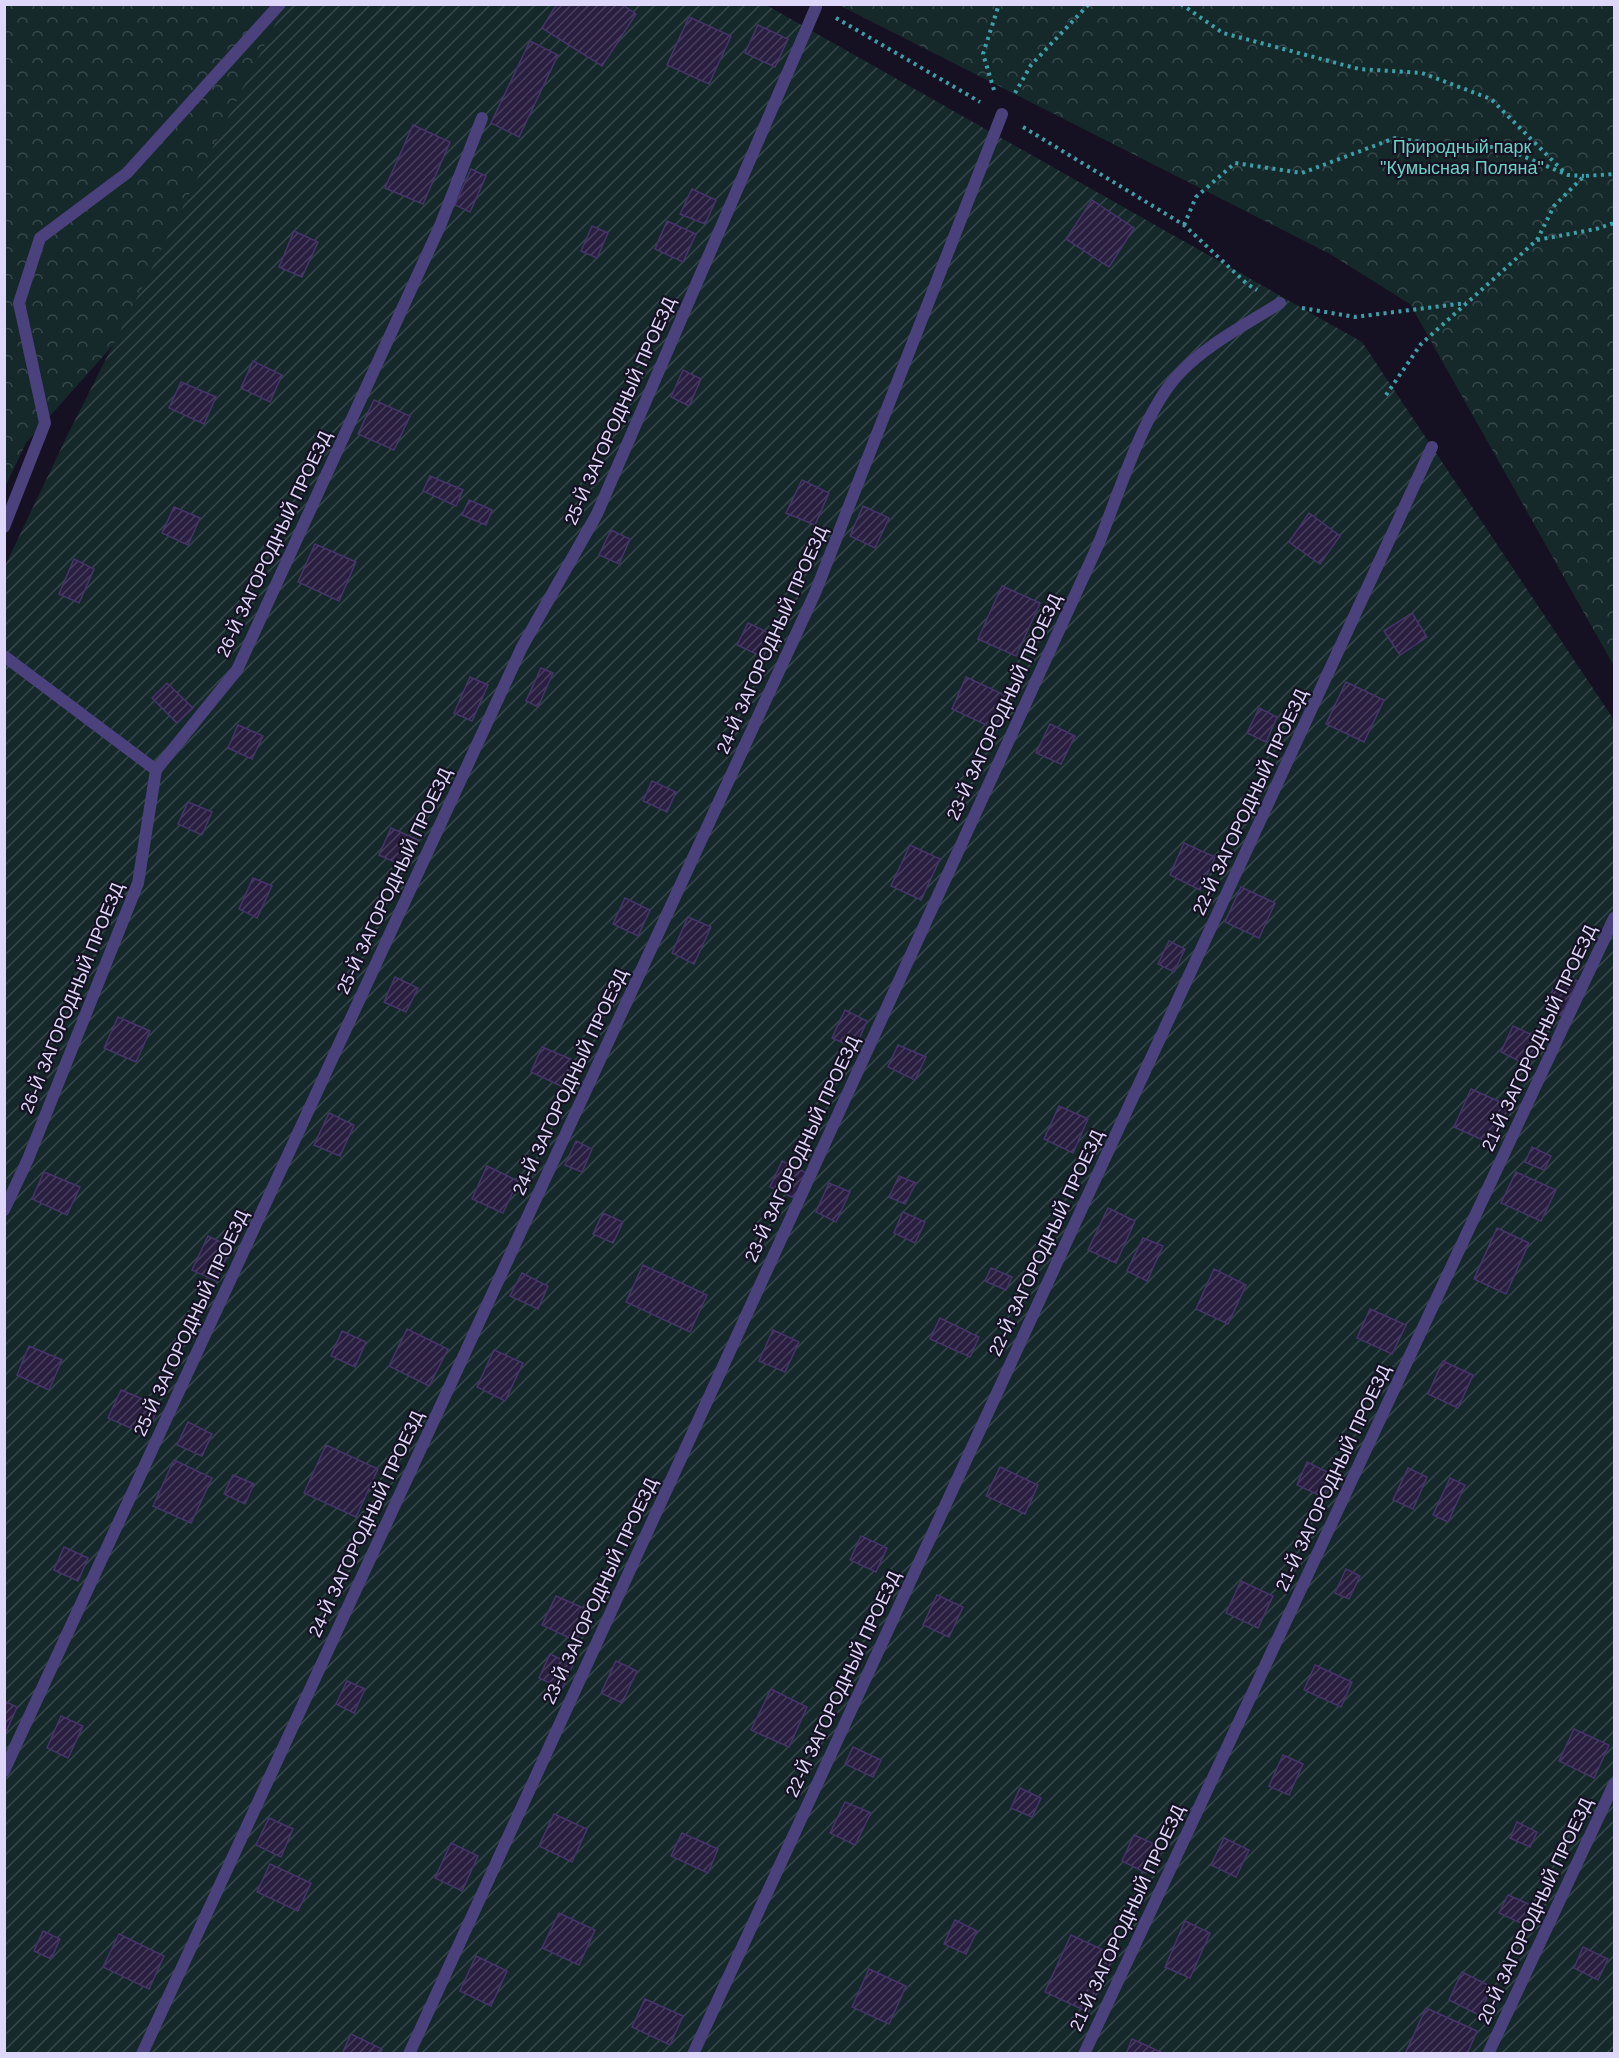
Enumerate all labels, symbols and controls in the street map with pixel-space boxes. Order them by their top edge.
park label: Природный парк "Кумысная Поляна" [1380,137,1544,178]
street label: 25-Й ЗАГОРОДНЫЙ ПРОЕЗД [560,294,679,528]
street label: 26-Й ЗАГОРОДНЫЙ ПРОЕЗД [212,427,335,660]
street label: 24-Й ЗАГОРОДНЫЙ ПРОЕЗД [712,523,831,757]
street label: 23-Й ЗАГОРОДНЫЙ ПРОЕЗД [942,590,1065,823]
street label: 22-Й ЗАГОРОДНЫЙ ПРОЕЗД [1188,685,1311,918]
street label: 25-Й ЗАГОРОДНЫЙ ПРОЕЗД [332,764,455,997]
street label: 26-Й ЗАГОРОДНЫЙ ПРОЕЗД [16,879,128,1116]
street label: 21-Й ЗАГОРОДНЫЙ ПРОЕЗД [1477,921,1600,1154]
street label: 24-Й ЗАГОРОДНЫЙ ПРОЕЗД [508,965,631,1198]
street label: 23-Й ЗАГОРОДНЫЙ ПРОЕЗД [740,1032,863,1265]
street label: 22-Й ЗАГОРОДНЫЙ ПРОЕЗД [984,1126,1107,1359]
street label: 25-Й ЗАГОРОДНЫЙ ПРОЕЗД [129,1206,252,1439]
street label: 21-Й ЗАГОРОДНЫЙ ПРОЕЗД [1271,1361,1394,1594]
street label: 24-Й ЗАГОРОДНЫЙ ПРОЕЗД [304,1407,427,1640]
street label: 23-Й ЗАГОРОДНЫЙ ПРОЕЗД [538,1474,661,1707]
street label: 22-Й ЗАГОРОДНЫЙ ПРОЕЗД [781,1567,904,1800]
street label: 20-Й ЗАГОРОДНЫЙ ПРОЕЗД [1473,1794,1596,2027]
street label: 21-Й ЗАГОРОДНЫЙ ПРОЕЗД [1065,1801,1188,2034]

